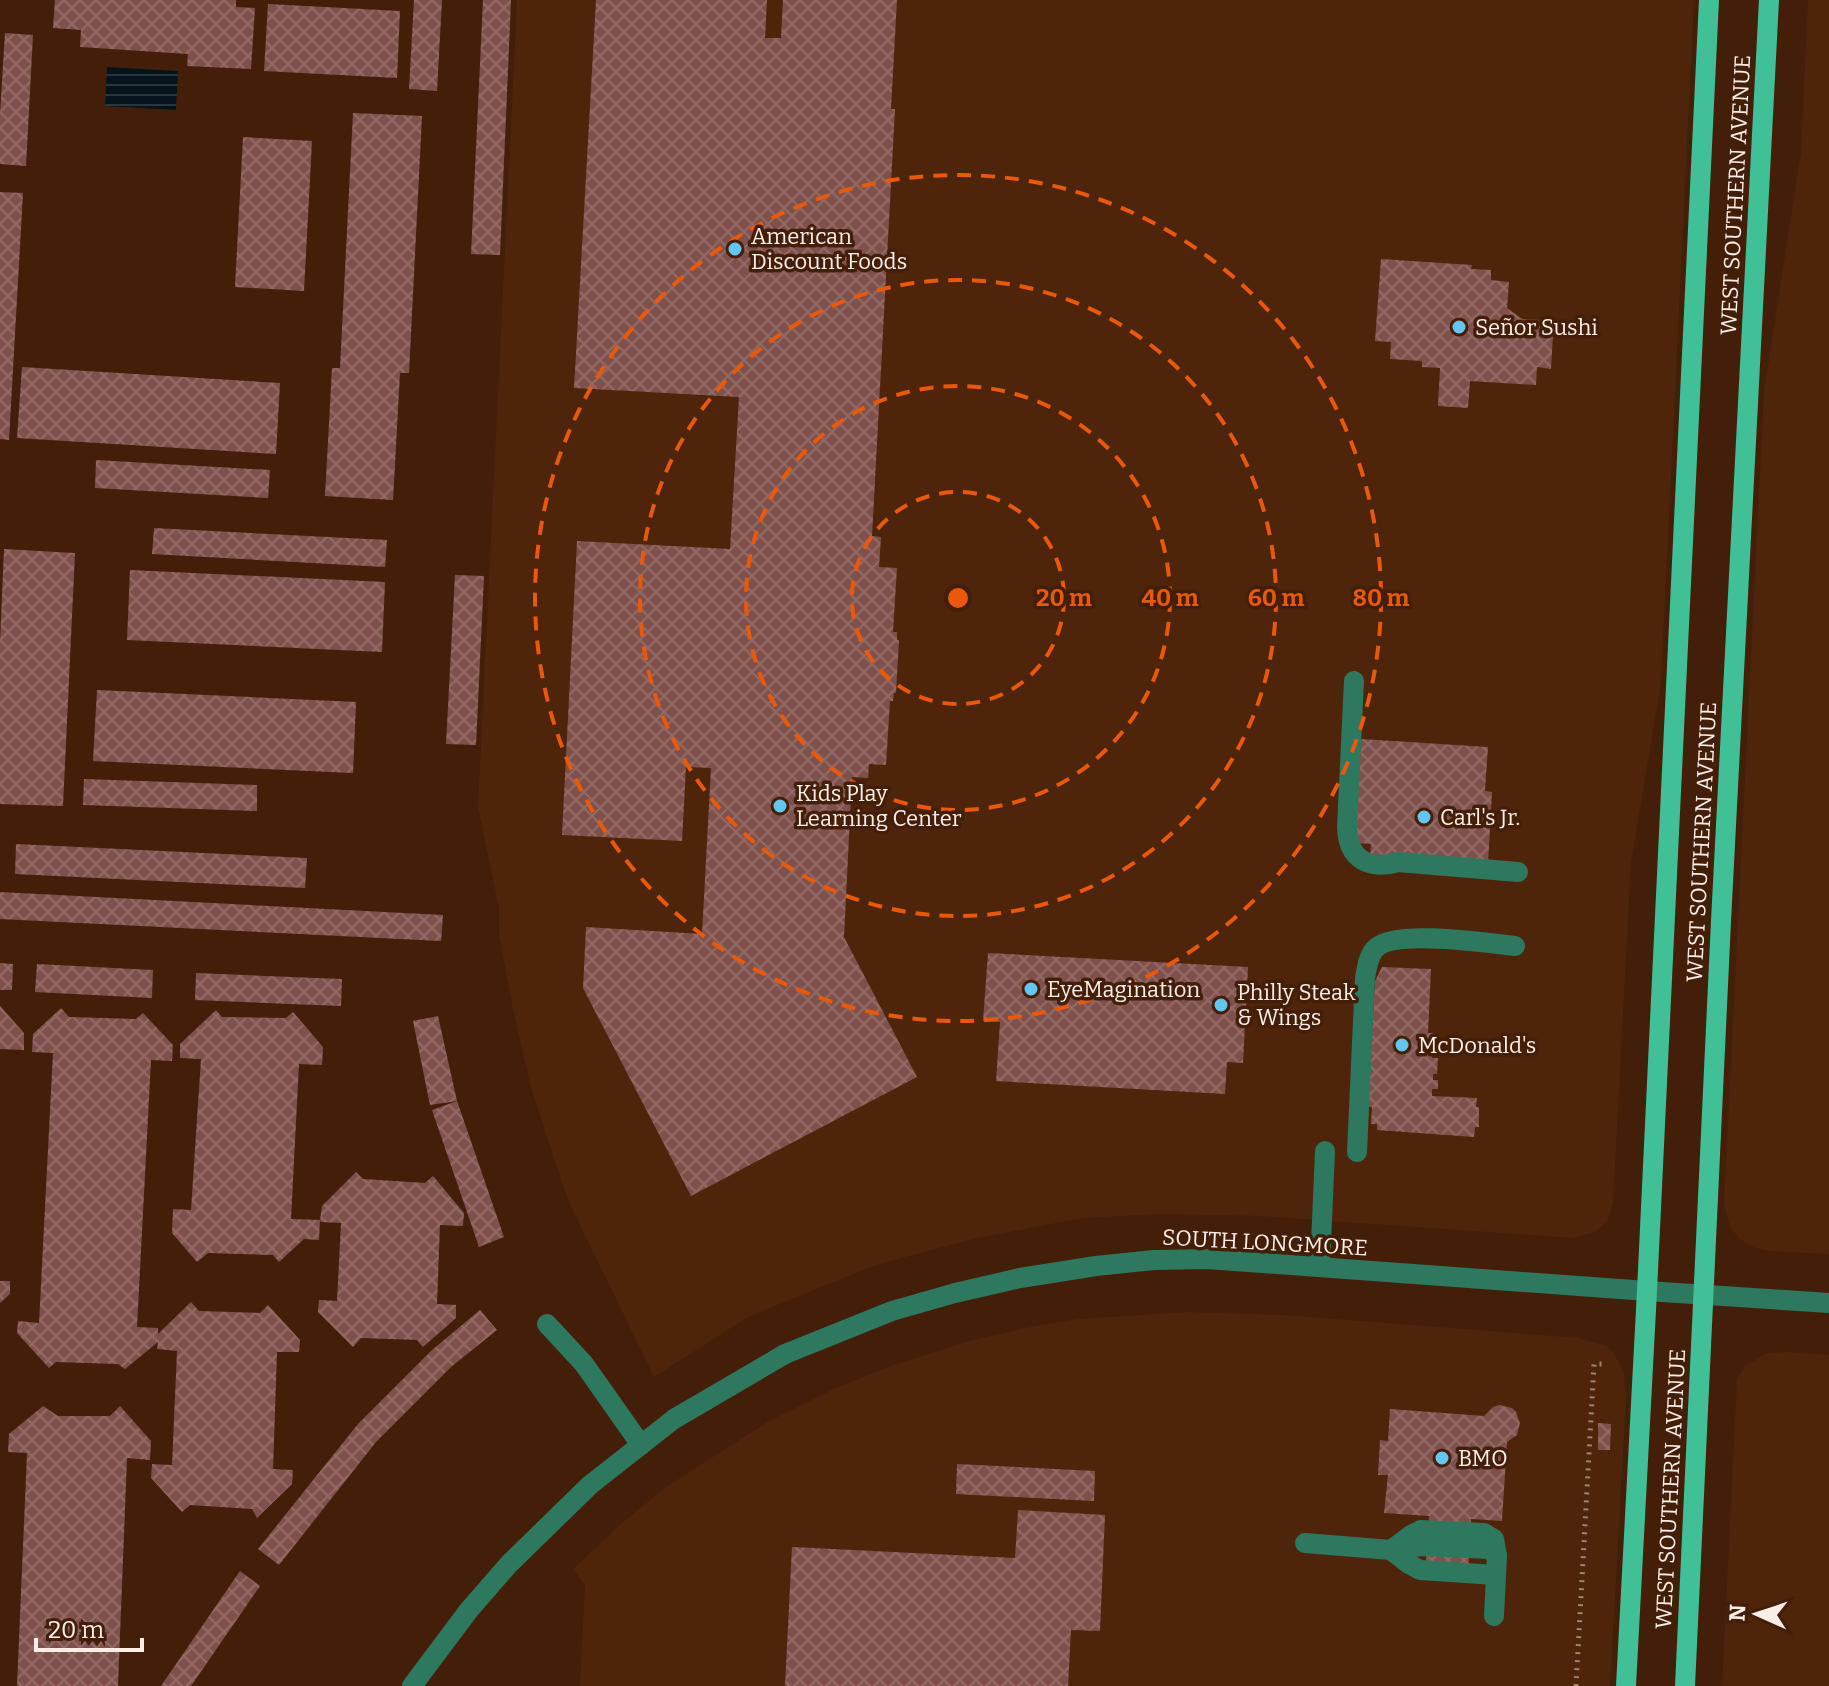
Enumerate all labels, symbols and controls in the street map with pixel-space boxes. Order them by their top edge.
street label: WEST SOUTHERN AVENUE [1715,54,1756,336]
place label: American Discount Foods [751,223,907,275]
marker: American Discount Foods [726,240,744,258]
place label: Señor Sushi [1475,314,1598,341]
marker: Señor Sushi [1450,318,1468,336]
centre of rings [944,584,972,612]
text: 20 m [1036,584,1092,612]
text: 40 m [1141,584,1199,612]
text: 60 m [1248,584,1304,612]
text: 80 m [1353,584,1410,612]
street label: WEST SOUTHERN AVENUE [1681,701,1722,983]
place label: Kids Play Learning Center [796,780,962,832]
marker: Kids Play Learning Center [771,797,789,815]
place label: Carl's Jr. [1440,804,1520,831]
marker: Carl's Jr. [1415,808,1433,826]
place label: EyeMagination [1047,976,1200,1003]
place label: Philly Steak & Wings [1237,979,1356,1031]
marker: EyeMagination [1022,980,1040,998]
marker: Philly Steak & Wings [1212,996,1230,1014]
place label: McDonald's [1418,1032,1536,1059]
marker: McDonald's [1393,1036,1411,1054]
street label: SOUTH LONGMORE [1162,1224,1368,1261]
street label: WEST SOUTHERN AVENUE [1650,1348,1691,1630]
place label: BMO [1458,1445,1508,1472]
marker: BMO [1433,1449,1451,1467]
north arrow [1717,1574,1797,1654]
scale bar [36,1602,142,1652]
text: N [1724,1604,1751,1622]
text: 20 m [48,1616,104,1644]

